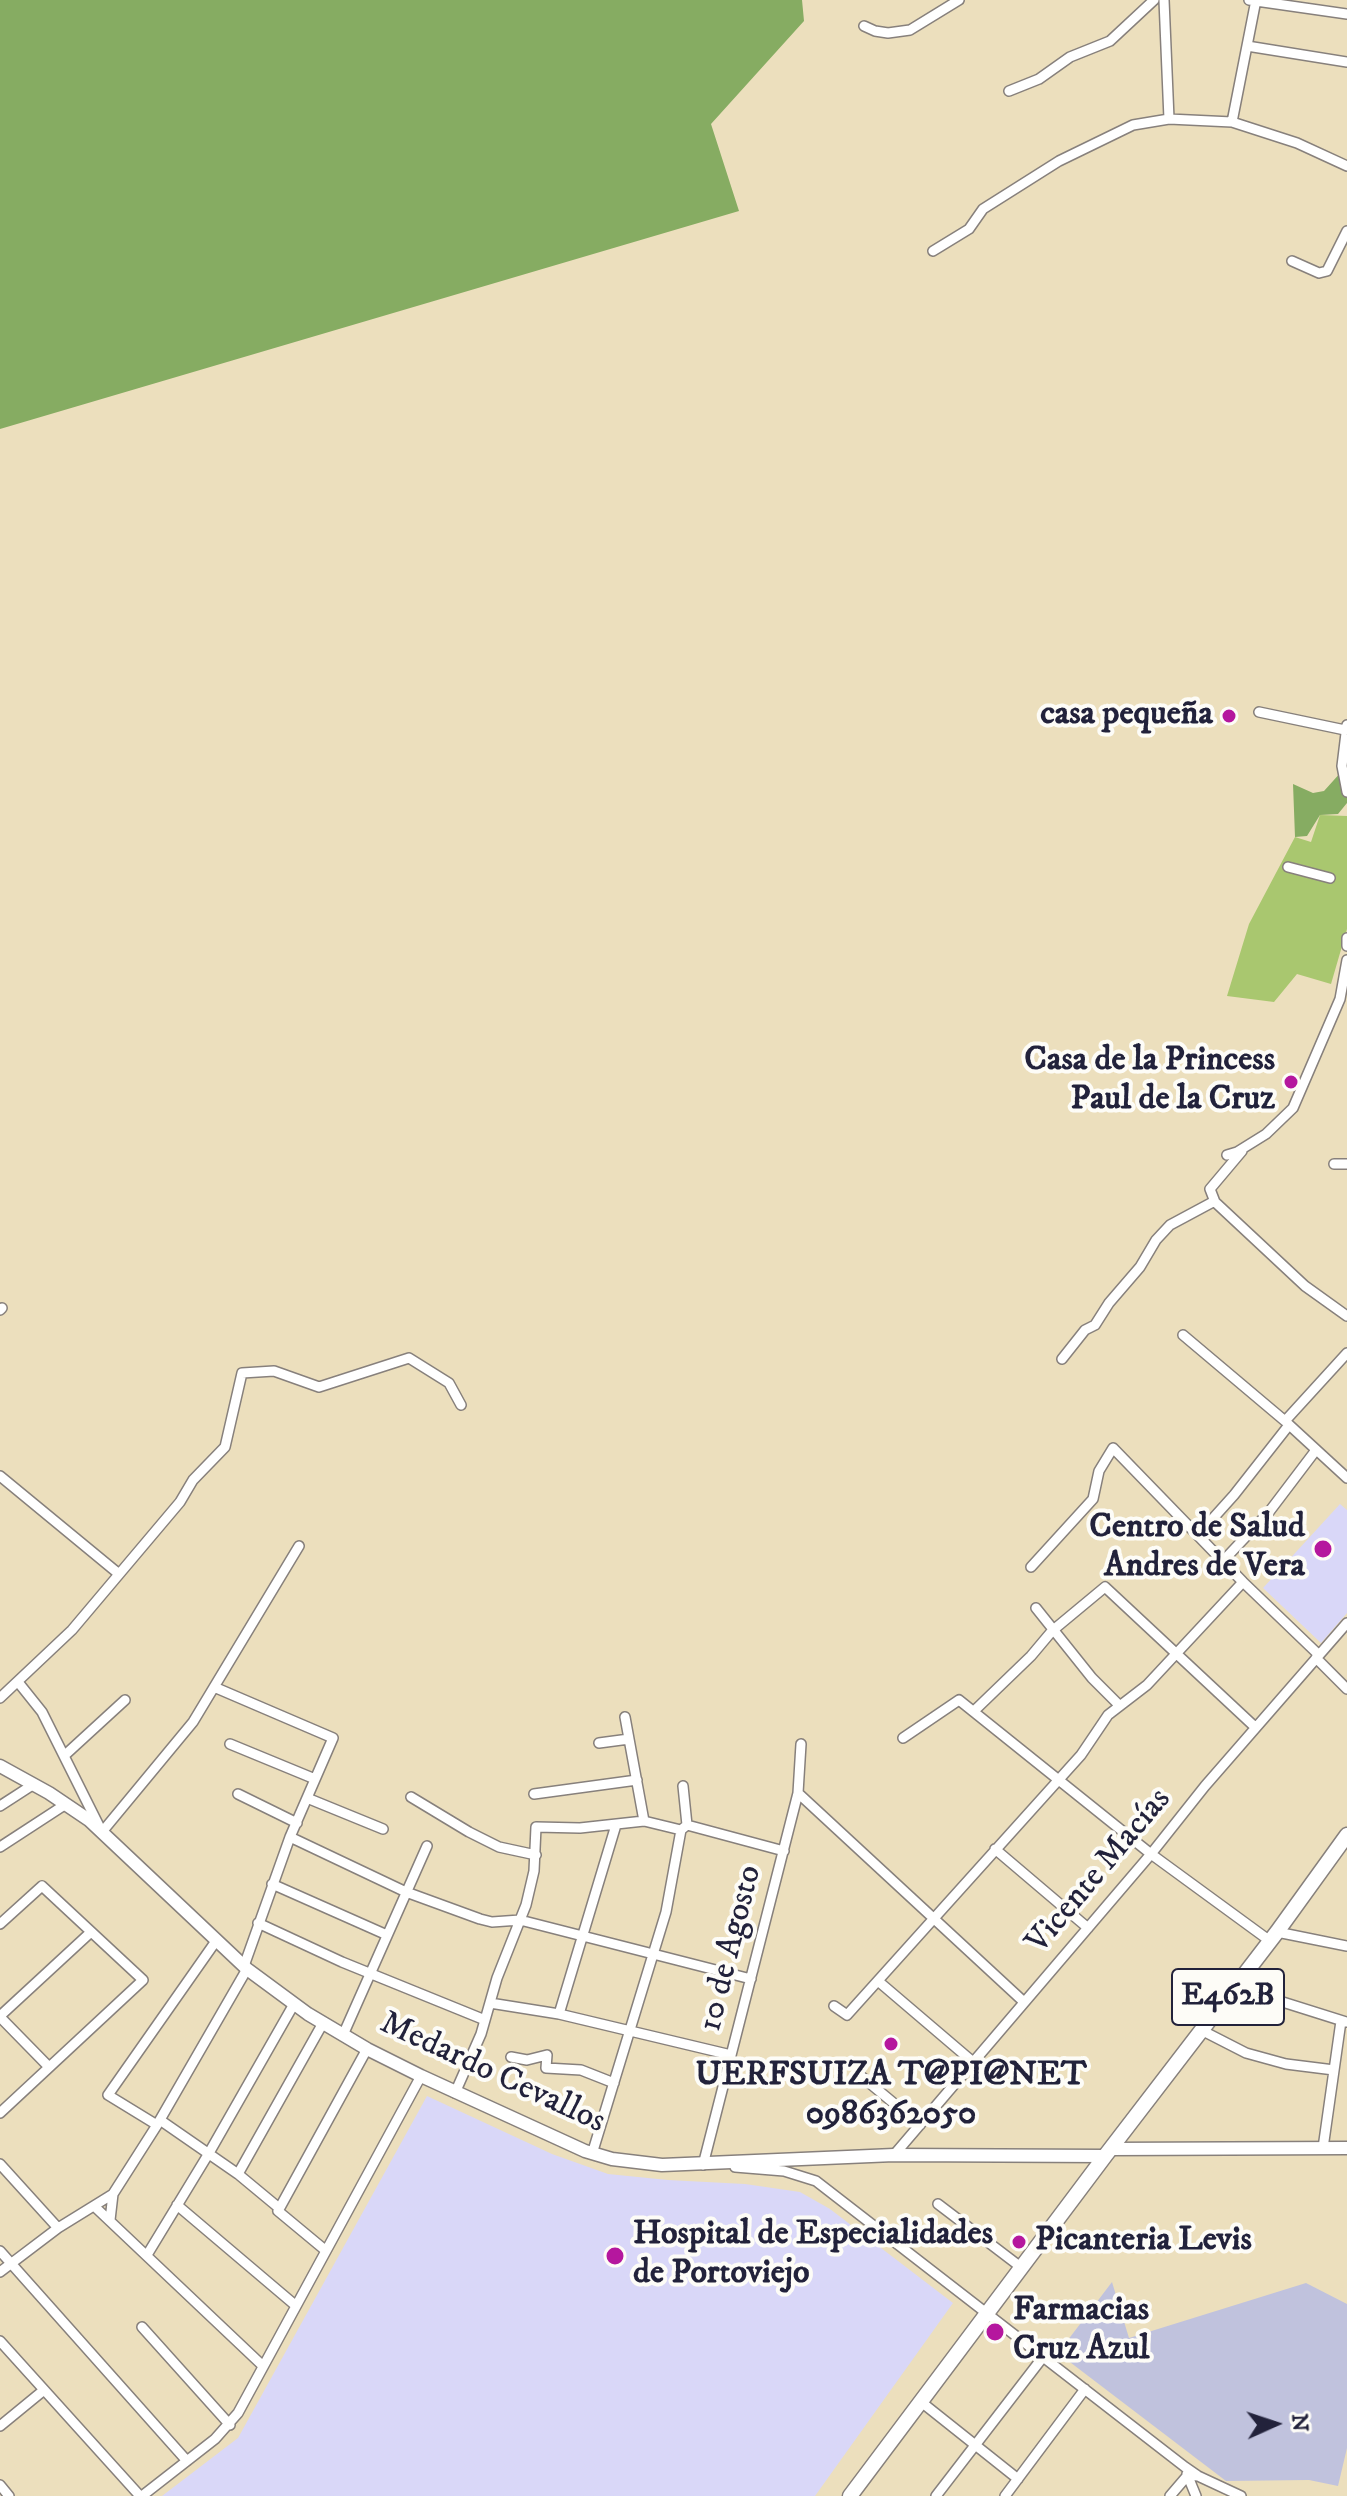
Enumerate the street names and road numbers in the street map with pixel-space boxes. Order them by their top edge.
street label: Vicente Macías [1019,1781,1181,1963]
street label: 10 de Agosto [692,1862,772,2036]
road number: E462B [1172,1969,1284,2025]
street label: Medardo Cevallos [373,2004,611,2144]

